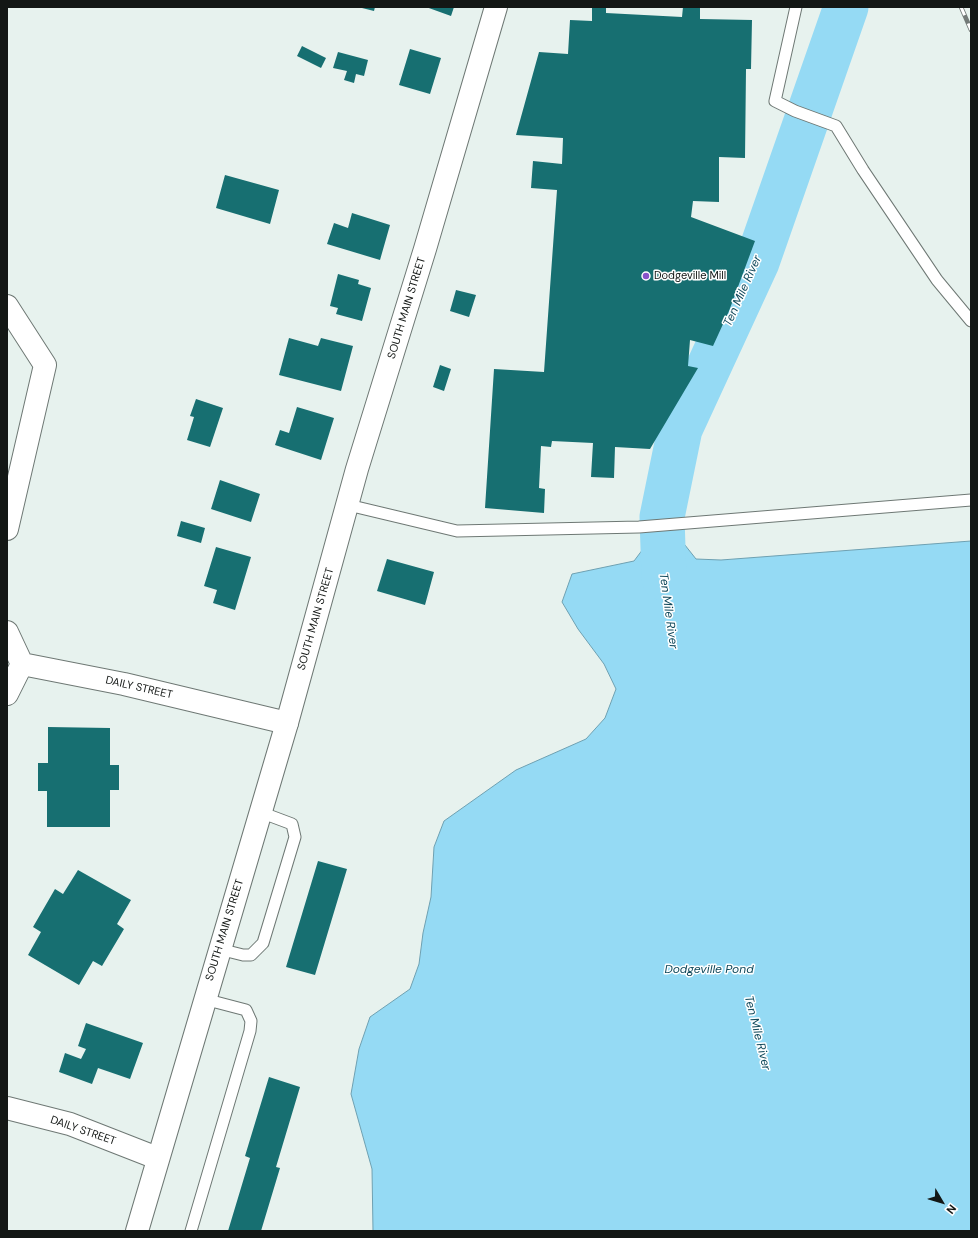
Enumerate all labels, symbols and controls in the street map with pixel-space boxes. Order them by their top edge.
water label: Ten Mile River [721,253,765,329]
street label: SOUTH MAIN STREET [385,255,429,361]
place label: Dodgeville Mill [654,269,726,283]
marker: Dodgeville Mill [641,271,651,281]
street label: SOUTH MAIN STREET [295,566,337,672]
water label: Ten Mile River [656,572,680,650]
street label: DAILY STREET [104,674,174,702]
street label: SOUTH MAIN STREET [203,877,247,983]
water label: Dodgeville Pond [664,963,754,977]
water label: Ten Mile River [741,994,773,1072]
street label: DAILY STREET [49,1114,117,1148]
north arrow [922,1182,962,1222]
text: N [943,1202,959,1217]

